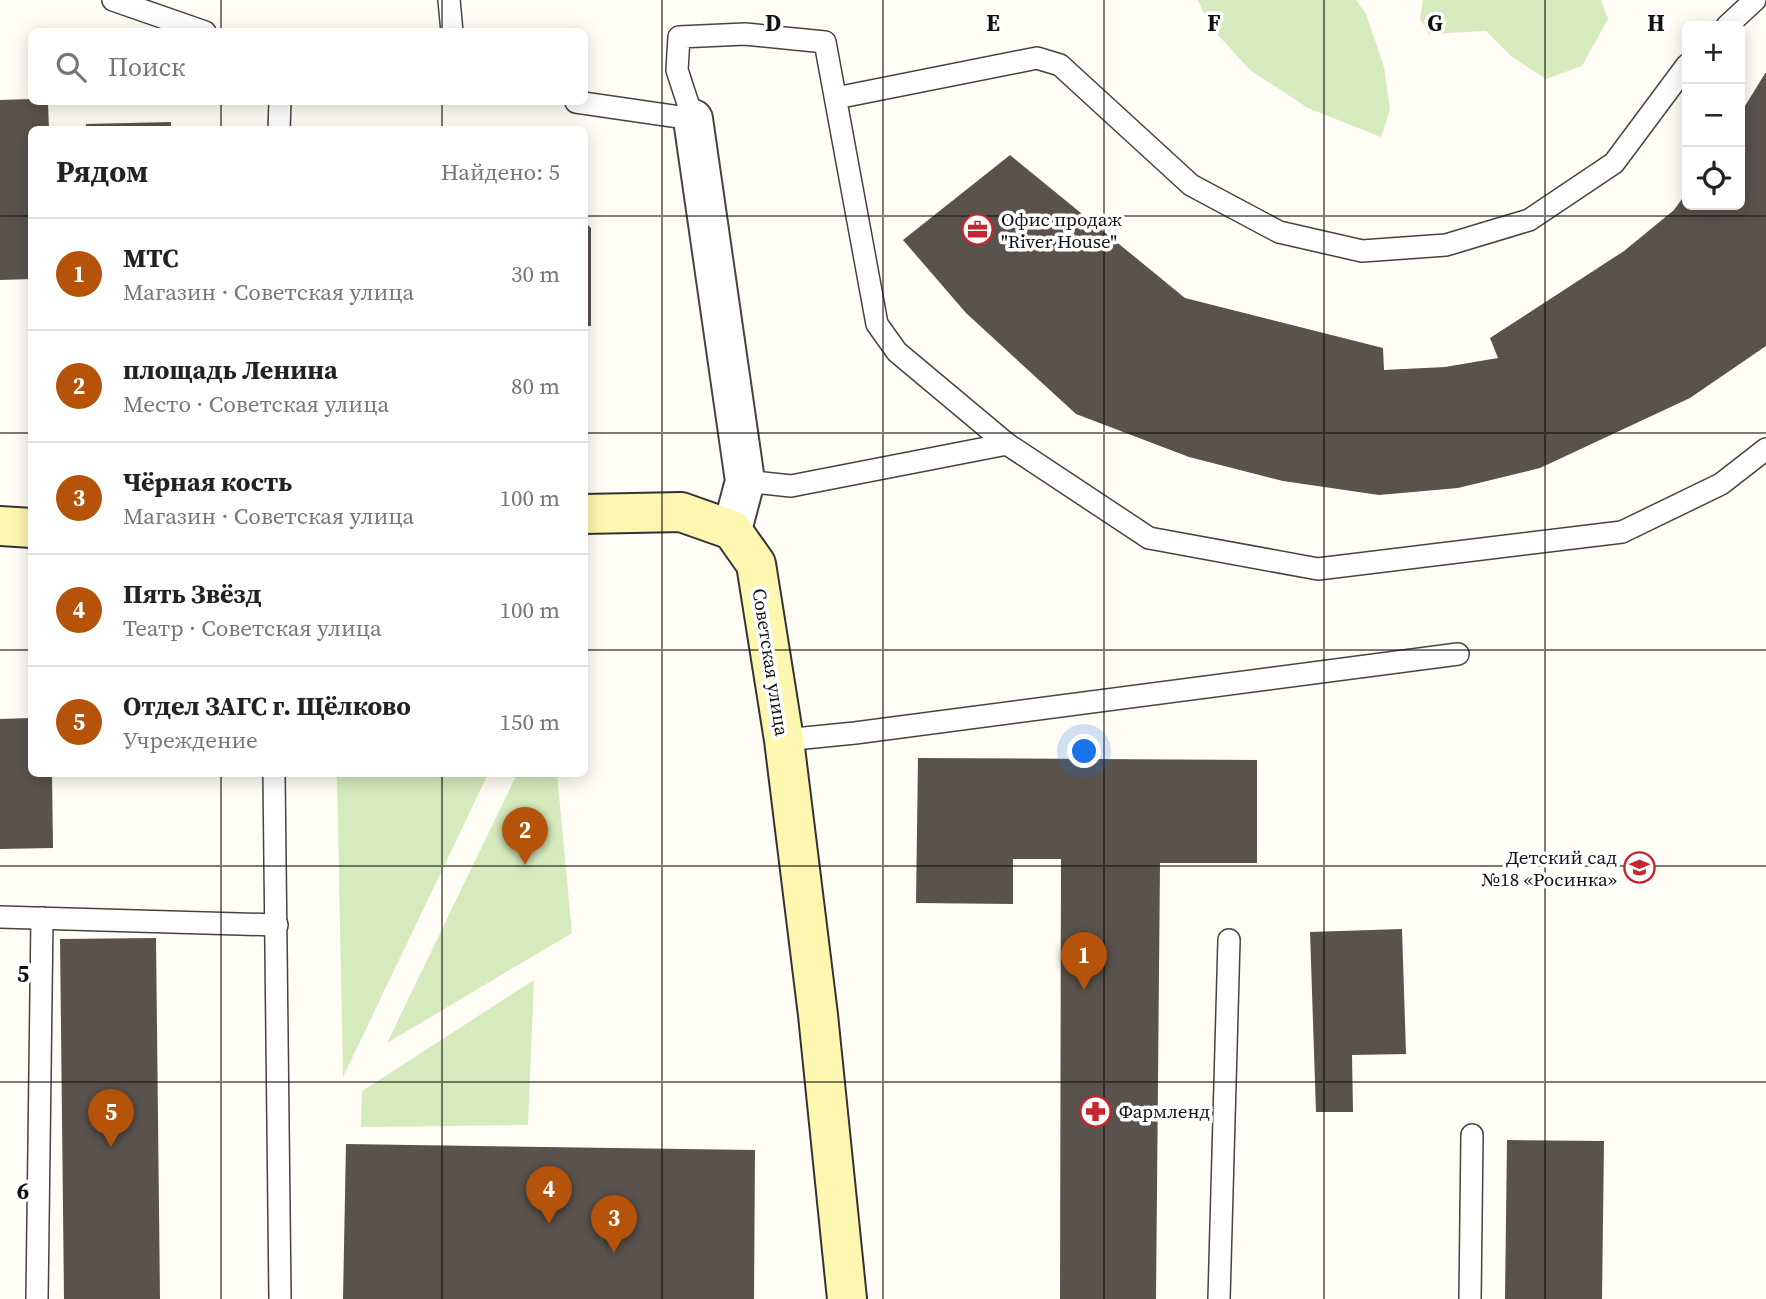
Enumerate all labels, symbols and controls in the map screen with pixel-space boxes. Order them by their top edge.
text: D [765,7,781,39]
text: E [986,7,1000,39]
text: F [1207,7,1221,39]
text: G [1427,7,1443,39]
text: H [1647,7,1665,39]
map controls [1682,21,1745,210]
button: + [1682,21,1745,84]
search box [28,28,588,105]
icon: search [52,48,90,86]
text: Поиск [108,49,185,85]
button: − [1682,84,1745,147]
button: locate [1682,147,1745,210]
text: Рядом [56,151,148,192]
text: Найдено: 5 [441,156,560,188]
place label: Офис продаж "River House" [1001,206,1122,254]
office icon: Офис продаж "River House" [961,213,995,247]
text: МТС [123,240,179,276]
text: 1 [73,258,85,290]
text: 30 m [511,258,560,290]
text: Магазин · Советская улица [123,276,414,308]
text: площадь Ленина [123,352,338,388]
text: 2 [73,370,85,402]
text: 80 m [511,370,560,402]
text: Место · Советская улица [123,388,389,420]
text: Чёрная кость [123,464,292,500]
text: 3 [73,482,85,514]
text: 100 m [499,482,560,514]
text: Магазин · Советская улица [123,500,414,532]
text: Пять Звёзд [123,576,262,612]
street label: Советская улица [746,586,796,738]
text: 4 [73,594,85,626]
text: 100 m [499,594,560,626]
text: Театр · Советская улица [123,612,382,644]
text: Отдел ЗАГС г. Щёлково [123,688,411,724]
text: 5 [73,706,85,738]
text: 150 m [499,706,560,738]
text: Учреждение [123,724,258,756]
your location [1067,734,1101,768]
pin: 2 [502,807,548,865]
place label: Детский сад №18 «Росинка» [1481,844,1617,892]
school or university icon: Детский сад №18 «Росинка» [1623,851,1657,885]
pin: 1 [1061,932,1107,990]
text: 5 [17,958,29,990]
pin: 5 [88,1089,134,1147]
pharmacy icon: Фармленд [1079,1094,1113,1128]
place label: Фармленд [1119,1098,1210,1124]
pin: 4 [526,1166,572,1224]
text: 6 [17,1175,29,1207]
pin: 3 [591,1195,637,1253]

